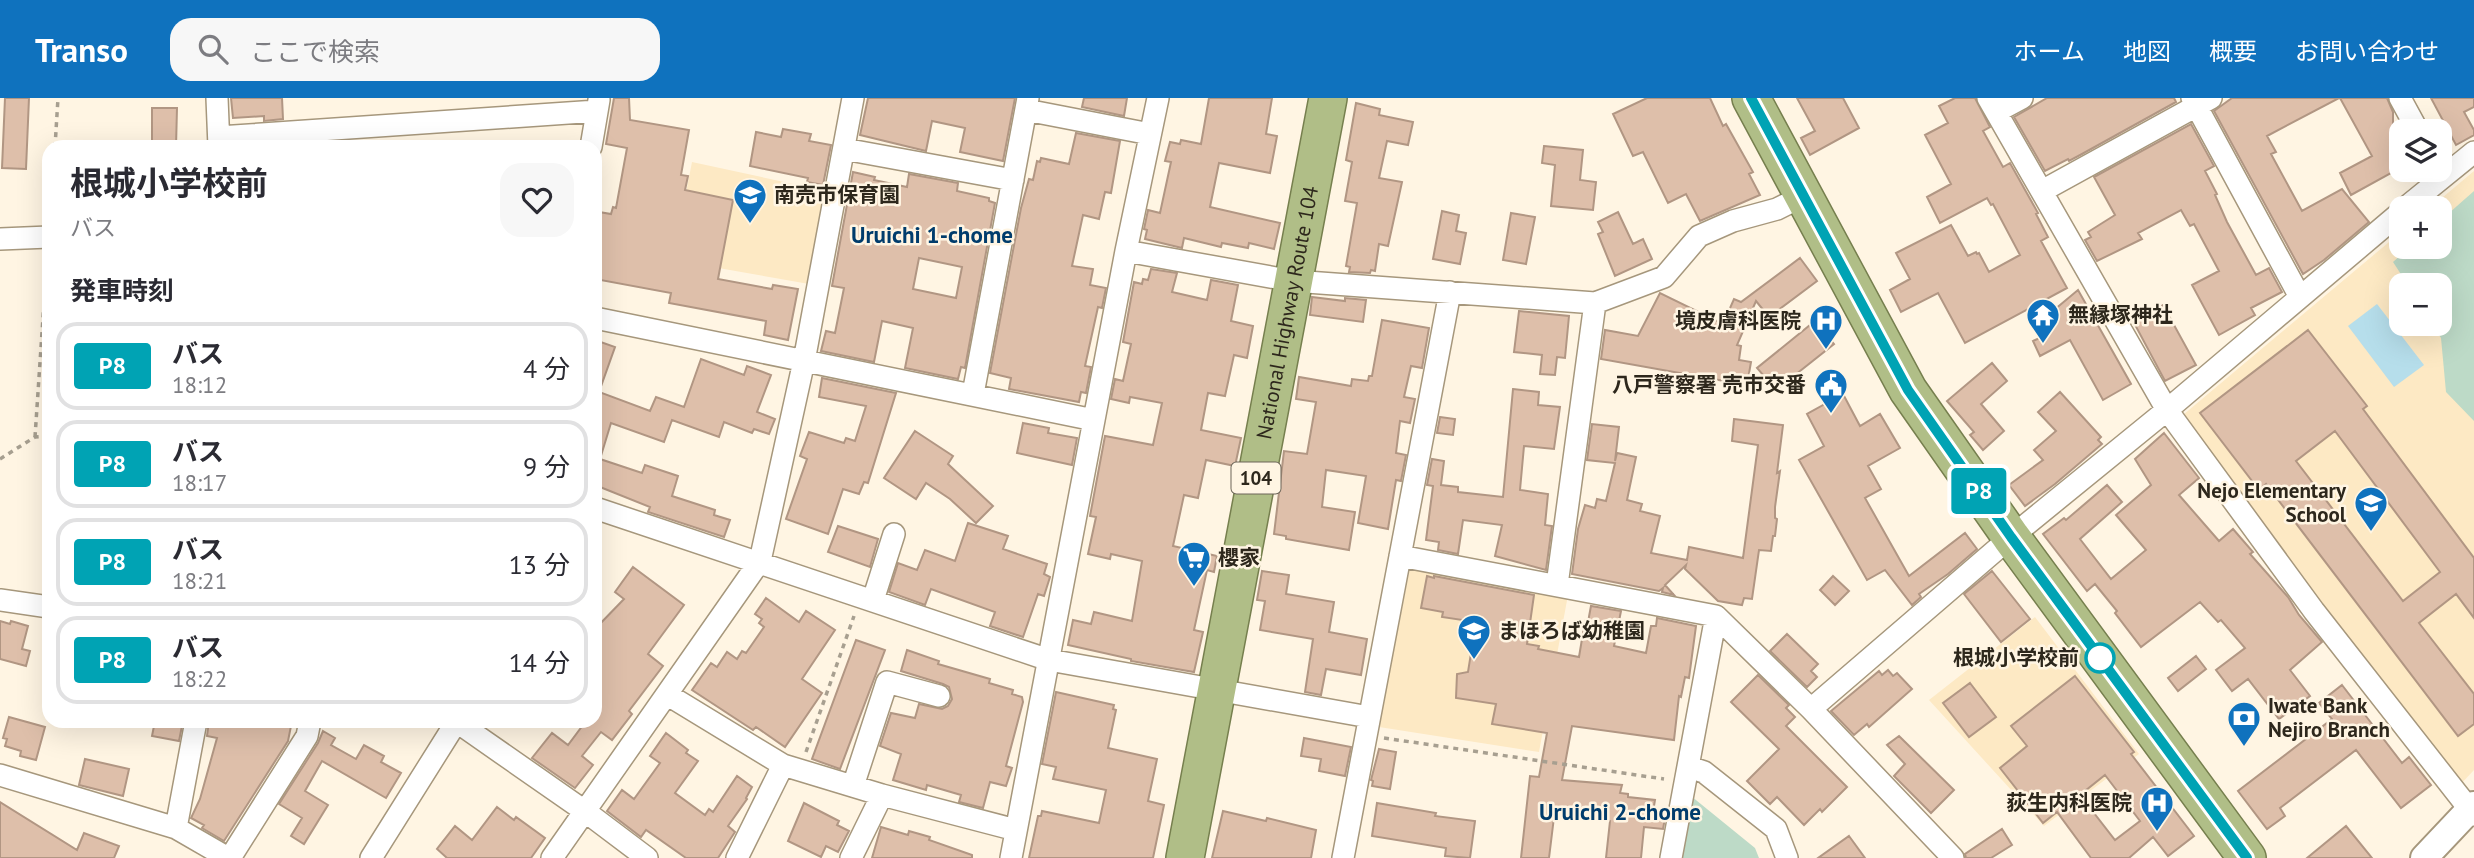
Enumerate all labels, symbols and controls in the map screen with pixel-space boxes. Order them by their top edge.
search box [170,18,660,81]
text: Transo [35,28,128,71]
icon: search [194,30,232,68]
text: ここで検索 [250,35,380,68]
text: ホーム [2014,36,2085,67]
text: 地図 [2123,36,2171,67]
text: 概要 [2209,36,2257,67]
text: お問い合わせ [2295,36,2439,67]
map controls [2389,119,2452,336]
button: layers [2389,119,2452,182]
text: 根城小学校前 [70,161,268,204]
button: heart [500,163,574,237]
school or university icon: 南売市保育園 [731,176,769,225]
place label: 南売市保育園 [774,181,900,208]
street label: National Highway Route 104 [1250,184,1324,441]
button: + [2389,196,2452,259]
text: バス [70,213,116,242]
district label: Uruichi 1-chome [851,220,1013,249]
button: − [2389,273,2452,336]
text: 発車時刻 [70,274,174,307]
temple icon: 無縁塚神社 [2024,296,2062,345]
place label: 無縁塚神社 [2068,301,2173,328]
hospital icon: 境皮膚科医院 [1807,302,1845,351]
place label: 境皮膚科医院 [1675,307,1801,334]
text: バス [172,337,224,370]
text: P8 [99,350,126,381]
text: 4 分 [523,352,570,385]
public building icon: 八戸警察署 売市交番 [1812,366,1850,415]
text: 18:12 [172,370,227,399]
place label: 八戸警察署 売市交番 [1612,371,1806,398]
text: バス [172,435,224,468]
text: P8 [99,448,126,479]
text: 9 分 [523,450,570,483]
road number: 104 [1232,462,1280,494]
text: 18:17 [172,468,227,497]
line badge: P8 [1948,468,2010,514]
text: P8 [1965,475,1993,506]
place label: Nejo Elementary School [2197,477,2347,528]
school or university icon: Nejo Elementary School [2352,484,2390,533]
text: バス [172,533,224,566]
supermarket icon: 櫻家 [1175,539,1213,588]
place label: 櫻家 [1218,544,1260,571]
text: P8 [99,546,126,577]
text: 13 分 [509,548,570,581]
text: 18:21 [172,566,227,595]
school or university icon: まほろば幼稚園 [1455,612,1493,661]
place label: まほろば幼稚園 [1498,617,1645,644]
text: バス [172,631,224,664]
marker: 根城小学校前 [2085,643,2115,673]
text: P8 [99,644,126,675]
place label: 根城小学校前 [1953,644,2079,671]
text: 14 分 [509,646,570,679]
text: 18:22 [172,664,227,693]
place label: Iwate Bank Nejiro Branch [2268,692,2390,743]
bank icon: Iwate Bank Nejiro Branch [2225,699,2263,748]
hospital icon: 荻生内科医院 [2138,784,2176,833]
place label: 荻生内科医院 [2006,789,2132,816]
district label: Uruichi 2-chome [1539,797,1701,826]

